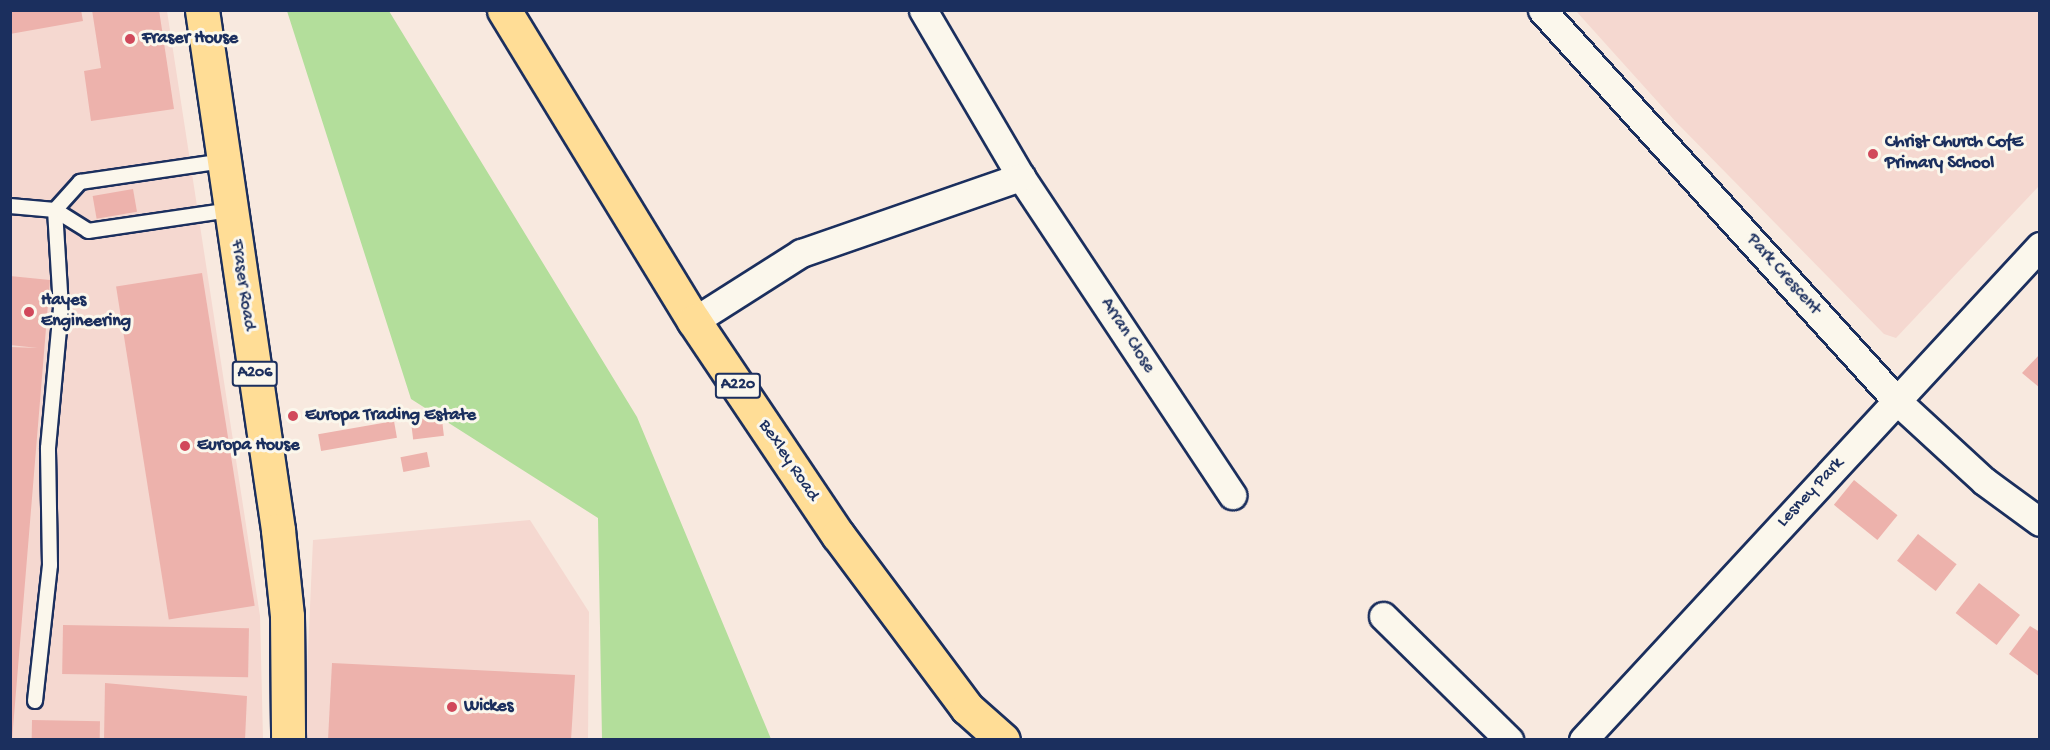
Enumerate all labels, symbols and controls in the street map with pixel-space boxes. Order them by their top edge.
place label: Fraser House [142,28,238,50]
marker: Fraser House [123,32,137,46]
place label: Christ Church CofE Primary School [1885,133,2023,176]
marker: Christ Church CofE Primary School [1866,147,1880,161]
street label: Park Crescent [1741,230,1825,320]
street label: Fraser Road [225,238,259,332]
place label: Hayes Engineering [41,291,131,334]
street label: Arran Close [1095,294,1159,378]
marker: Hayes Engineering [22,305,36,319]
road number: A206 [231,361,279,387]
road number: A220 [714,373,762,399]
place label: Europa Trading Estate [305,405,476,427]
marker: Europa Trading Estate [286,409,300,423]
street label: Bexley Road [753,416,823,506]
place label: Europa House [197,435,299,457]
marker: Europa House [178,439,192,453]
street label: Lesney Park [1773,454,1849,532]
place label: Wickes [464,696,513,718]
marker: Wickes [445,700,459,714]

